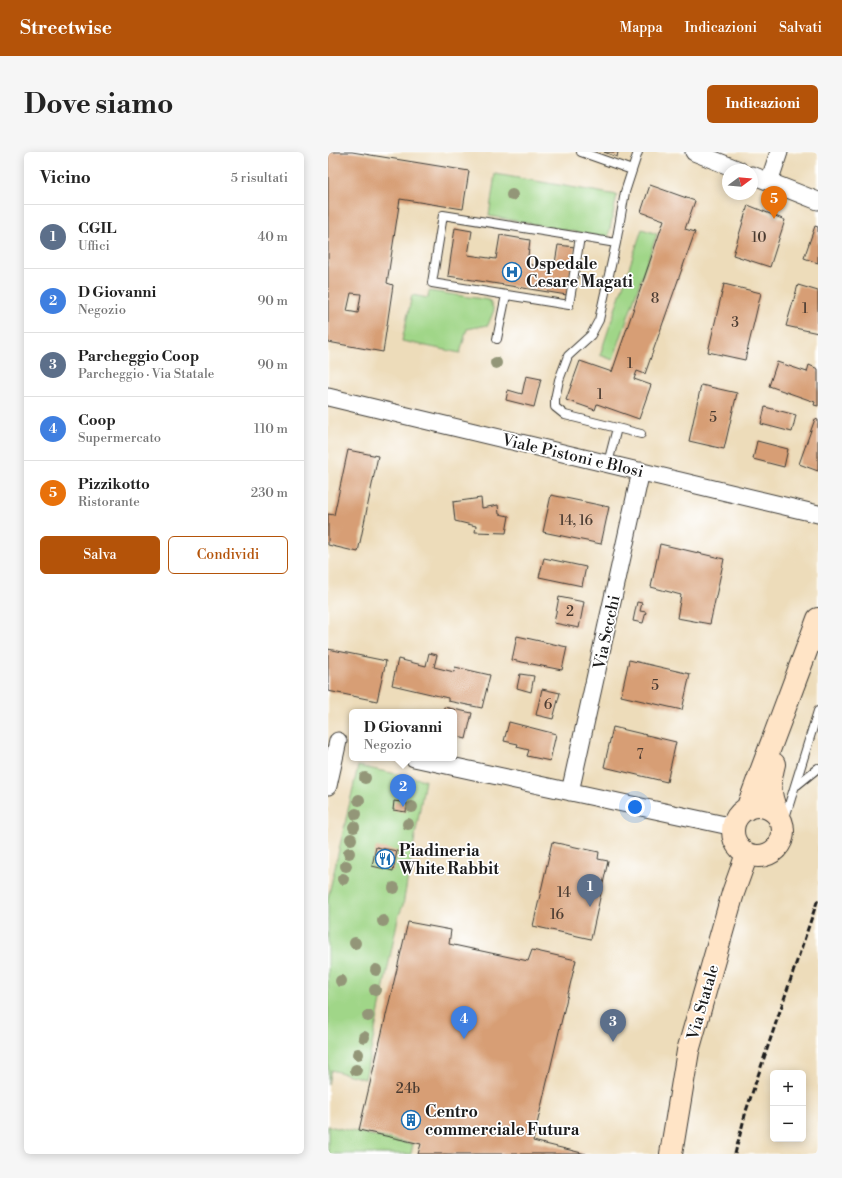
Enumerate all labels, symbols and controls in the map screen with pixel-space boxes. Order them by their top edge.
text: Streetwise [20,16,112,40]
text: Mappa [620,19,662,37]
text: Indicazioni [684,19,757,37]
text: Salvati [779,19,822,37]
button: Indicazioni [707,85,818,123]
text: Dove siamo [24,87,173,122]
north arrow [722,164,758,200]
text: Vicino [40,167,91,189]
text: 5 risultati [231,170,288,186]
pin: 5 [761,186,787,219]
text: CGIL [78,219,117,238]
text: 1 [50,229,56,245]
text: 40 m [258,229,288,245]
house number: 10 [752,229,766,247]
text: Uffici [78,238,110,254]
place label: Ospedale Cesare Magati [526,254,633,292]
hospital icon: Ospedale Cesare Magati [501,261,523,283]
text: D Giovanni [78,283,156,302]
house number: 8 [651,290,659,308]
text: 2 [49,293,57,309]
text: 90 m [257,293,288,309]
house number: 1 [802,300,808,318]
text: Negozio [78,302,126,318]
house number: 3 [731,314,739,332]
text: Parcheggio Coop [78,347,199,366]
house number: 1 [627,355,633,373]
text: 3 [49,357,57,373]
text: 90 m [257,357,288,373]
text: Parcheggio · Via Statale [78,366,214,382]
house number: 1 [597,386,603,404]
house number: 5 [709,409,717,427]
text: Coop [78,411,116,430]
text: 4 [49,421,57,437]
text: 110 m [254,421,288,437]
text: Supermercato [78,430,161,446]
street label: Viale Pistoni e Blosi [499,430,645,482]
text: Pizzikotto [78,475,150,494]
text: 5 [49,485,57,501]
text: 230 m [251,485,288,501]
text: Ristorante [78,494,140,510]
house number: 14, 16 [559,512,593,530]
button: Salva [40,536,160,574]
button: Condividi [168,536,288,574]
street label: Via Secchi [589,593,625,672]
house number: 2 [566,603,574,621]
house number: 5 [651,677,659,695]
house number: 6 [544,696,553,714]
popup [349,709,457,761]
text: D Giovanni [364,718,442,737]
text: Negozio [364,737,412,753]
house number: 7 [636,746,644,764]
pin: 2 [390,774,416,807]
your location [625,797,645,817]
place label: Piadineria White Rabbit [398,841,499,879]
restaurant icon: Piadineria White Rabbit [374,848,396,870]
pin: 1 [577,874,603,907]
house number: 14 [557,884,571,902]
house number: 16 [550,906,565,924]
street label: Via Statale [682,962,723,1043]
pin: 4 [451,1006,477,1039]
pin: 3 [600,1009,626,1042]
map controls [770,1070,806,1142]
button: + [770,1070,806,1106]
house number: 24b [396,1080,420,1098]
place label: Centro commerciale Futura [425,1102,580,1140]
button: − [770,1106,806,1142]
building icon: Centro commerciale Futura [400,1109,422,1131]

